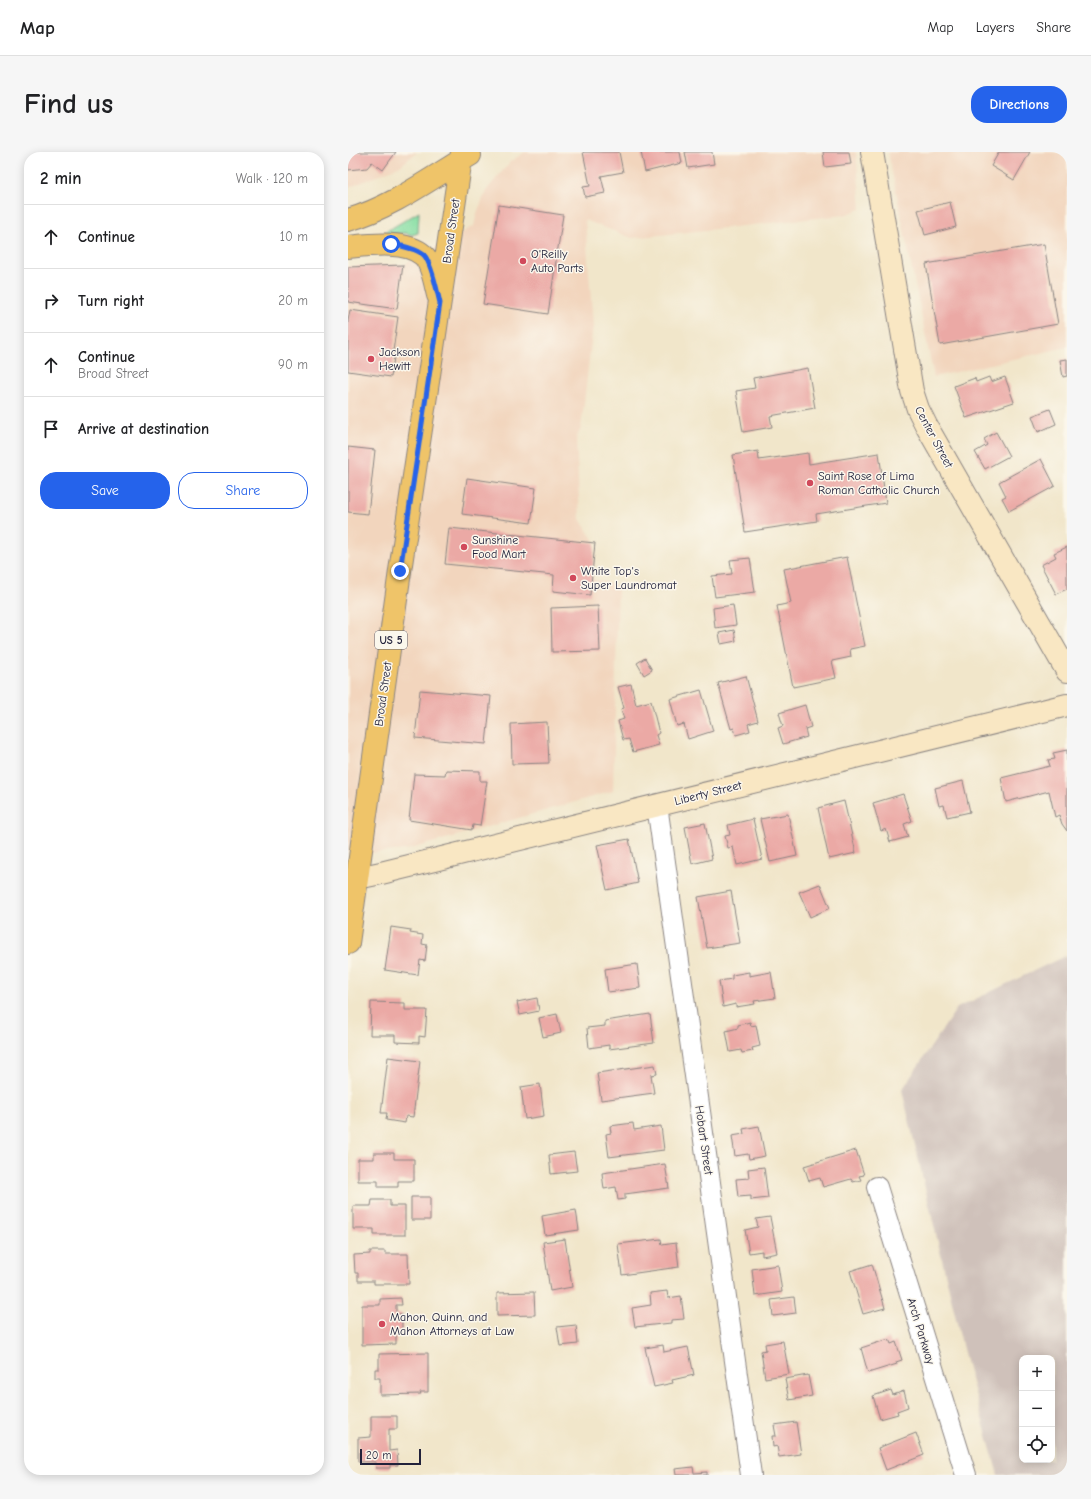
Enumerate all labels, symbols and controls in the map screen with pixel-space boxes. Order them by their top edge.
text: Map [20,17,55,39]
text: Map [927,19,954,36]
text: Layers [976,19,1014,36]
text: Share [1036,19,1071,36]
button: Directions [971,86,1067,123]
text: Find us [24,88,113,120]
text: 2 min [40,169,81,188]
text: Walk · 120 m [236,171,308,186]
street label: Broad Street [440,197,463,264]
icon: ahead [40,226,62,248]
text: Continue [78,228,135,246]
text: 10 m [280,229,308,244]
route start [382,235,400,253]
place label: O'Reilly Auto Parts [531,247,583,275]
marker: O'Reilly Auto Parts [518,256,528,266]
icon: right [40,290,62,312]
text: Turn right [78,292,144,310]
text: 20 m [278,293,308,308]
place label: Jackson Hewitt [379,345,420,373]
text: Continue [78,348,135,366]
icon: ahead [40,354,62,376]
marker: Jackson Hewitt [366,354,376,364]
text: 90 m [278,357,308,372]
text: Broad Street [78,366,148,381]
street label: Center Street [912,404,956,471]
icon: arrive [40,418,62,440]
text: Arrive at destination [78,420,209,438]
place label: Saint Rose of Lima Roman Catholic Church [818,469,940,497]
button: Save [40,472,170,509]
button: Share [178,472,308,509]
marker: Saint Rose of Lima Roman Catholic Church [805,478,815,488]
place label: Sunshine Food Mart [472,533,526,561]
marker: Sunshine Food Mart [459,542,469,552]
route end [391,562,409,580]
place label: White Top's Super Laundromat [581,564,677,592]
marker: White Top's Super Laundromat [568,573,578,583]
road number: US 5 [375,631,407,649]
street label: Broad Street [372,660,395,727]
street label: Liberty Street [673,778,744,808]
street label: Hobart Street [692,1104,716,1176]
street label: Arch Parkway [904,1296,938,1367]
place label: Mahon, Quinn, and Mahon Attorneys at Law [390,1310,515,1338]
marker: Mahon, Quinn, and Mahon Attorneys at Law [377,1319,387,1329]
map controls [1019,1355,1055,1463]
button: + [1019,1355,1055,1391]
button: − [1019,1391,1055,1427]
button: locate [1019,1427,1055,1463]
scale bar [360,1447,421,1466]
text: 20 m [366,1449,391,1462]

